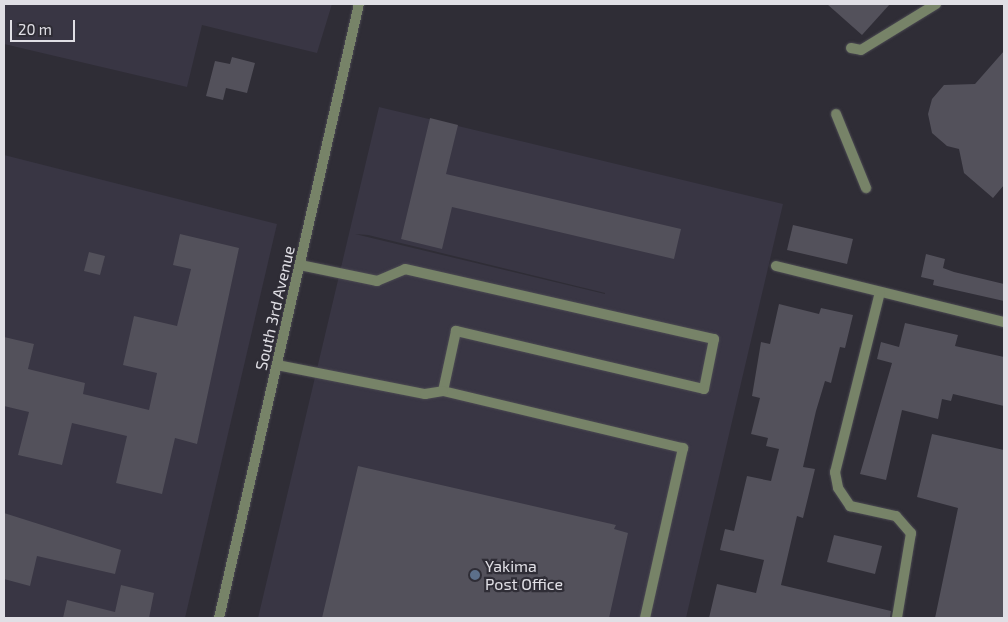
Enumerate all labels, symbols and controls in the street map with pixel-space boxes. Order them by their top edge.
scale bar [12,10,78,42]
text: 20 m [18,20,52,38]
street label: South 3rd Avenue [251,244,299,372]
place label: Yakima Post Office [485,556,563,594]
marker: Yakima Post Office [469,569,481,581]

